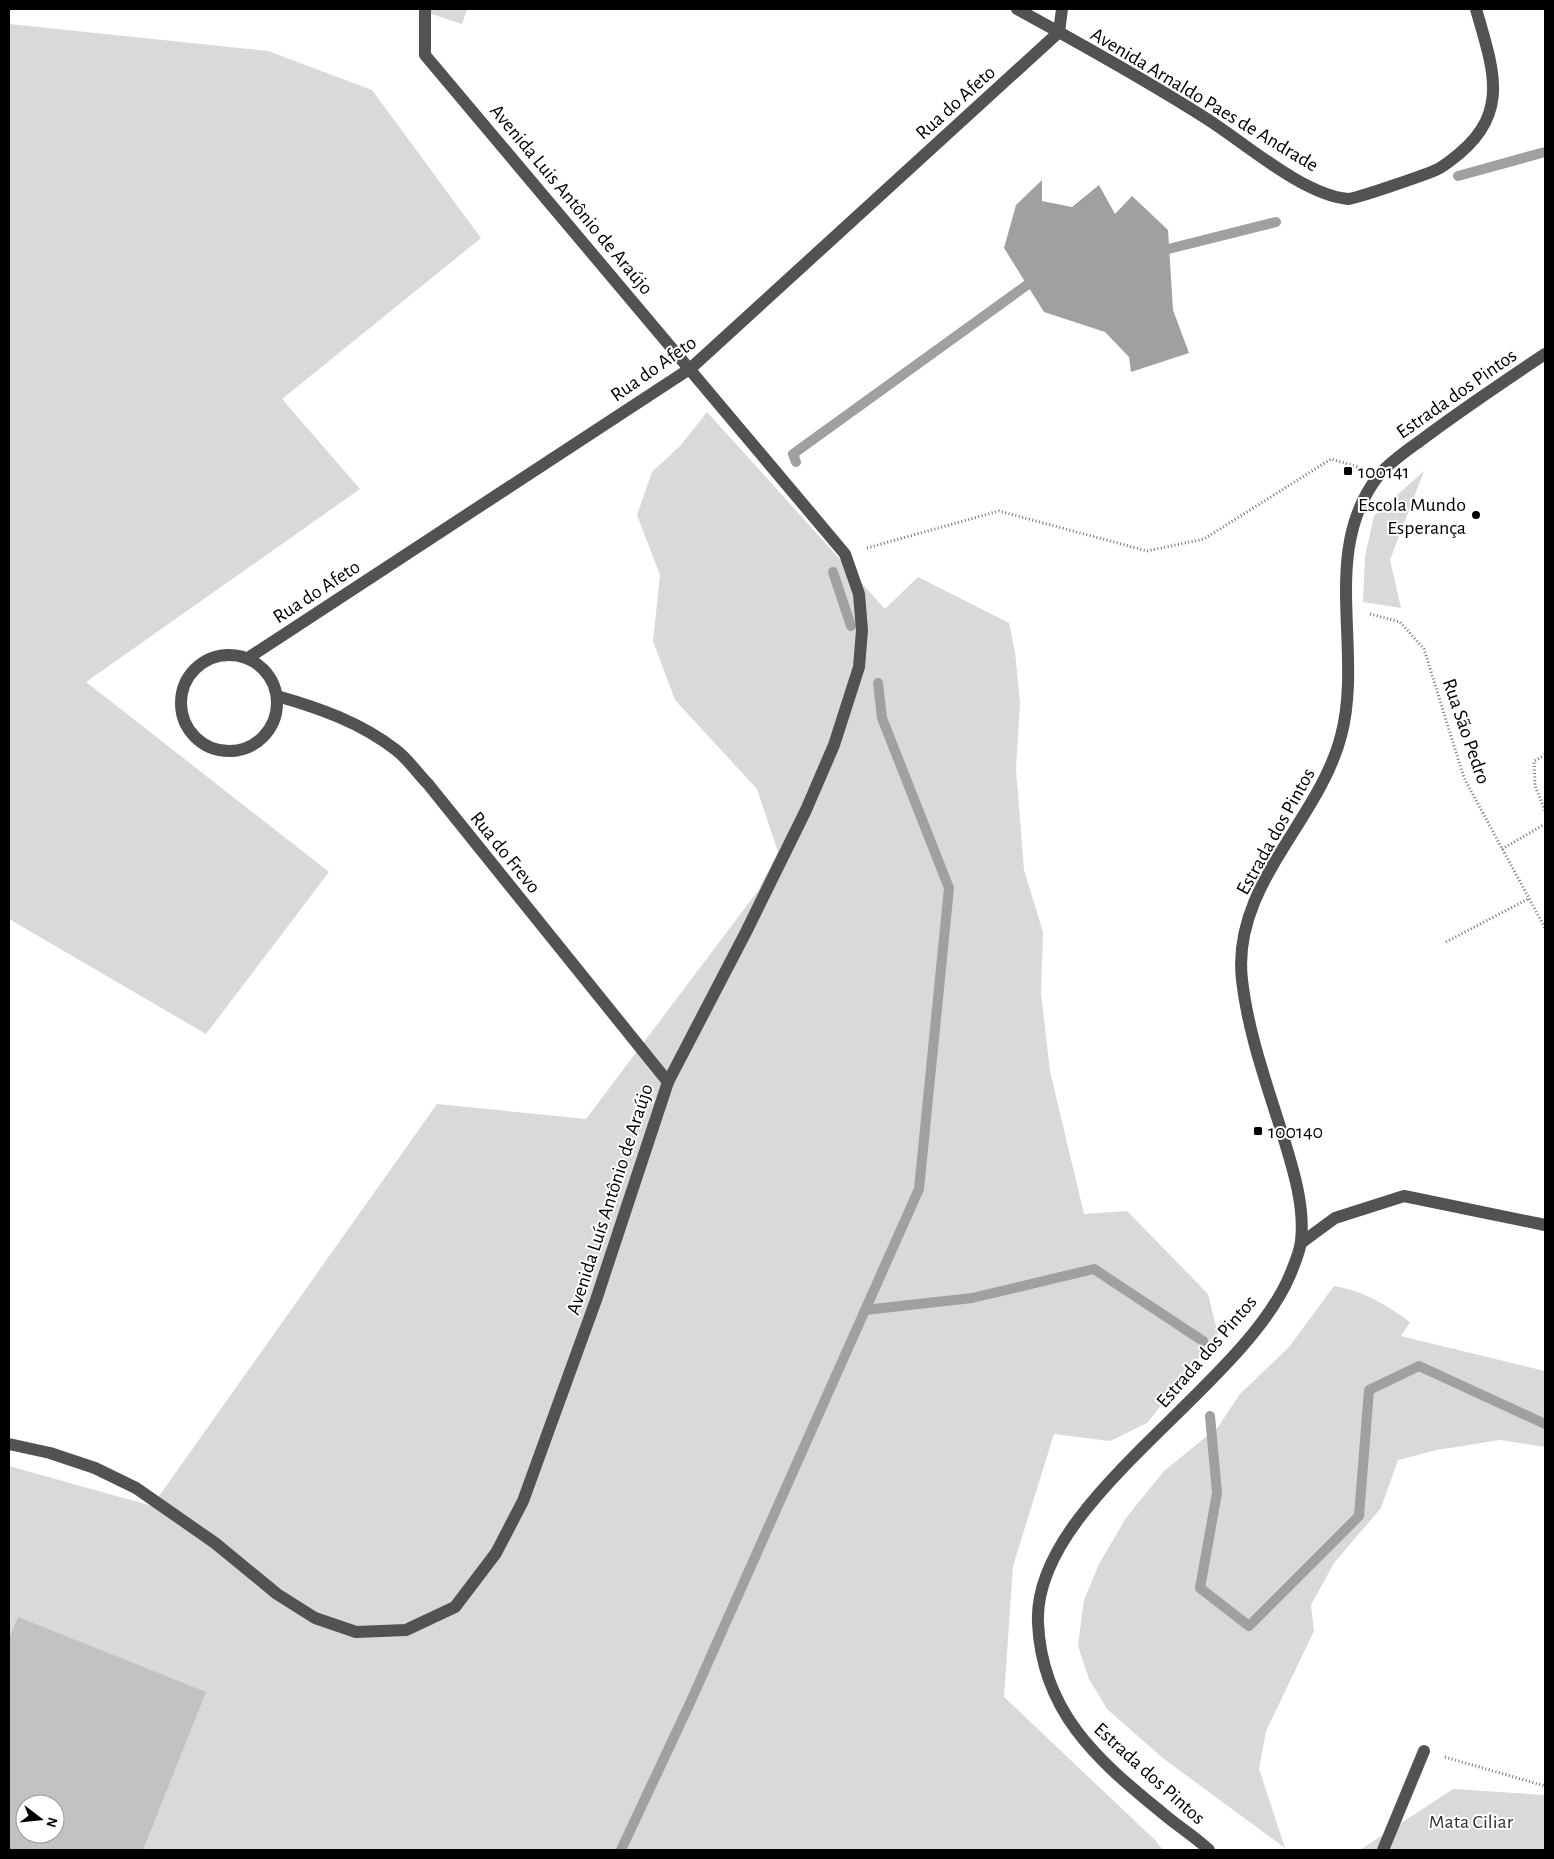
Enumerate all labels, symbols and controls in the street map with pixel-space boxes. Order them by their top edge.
street label: Avenida Arnaldo Paes de Andrade [1087,24,1322,176]
street label: Rua do Afeto [912,62,999,143]
street label: Avenida Luis Antônio de Araújo [486,101,656,299]
street label: Rua do Afeto [607,332,700,405]
street label: Estrada dos Pintos [1393,345,1520,443]
place label: 100141 [1358,462,1409,482]
marker: 100141 [1342,465,1354,477]
place label: Escola Mundo Esperança [1358,495,1466,538]
marker: Escola Mundo Esperança [1470,509,1482,521]
street label: Rua do Afeto [269,556,364,627]
street label: Rua São Pedro [1439,676,1493,787]
street label: Estrada dos Pintos [1233,765,1319,898]
street label: Rua do Frevo [466,808,544,897]
street label: Avenida Luís Antônio de Araújo [563,1081,657,1317]
place label: 100140 [1268,1122,1323,1142]
marker: 100140 [1252,1125,1264,1137]
street label: Estrada dos Pintos [1153,1292,1261,1412]
street label: Estrada dos Pintos [1090,1719,1209,1829]
north arrow [15,1794,65,1844]
park label: Mata Ciliar [1429,1812,1514,1832]
text: N [43,1816,60,1829]

